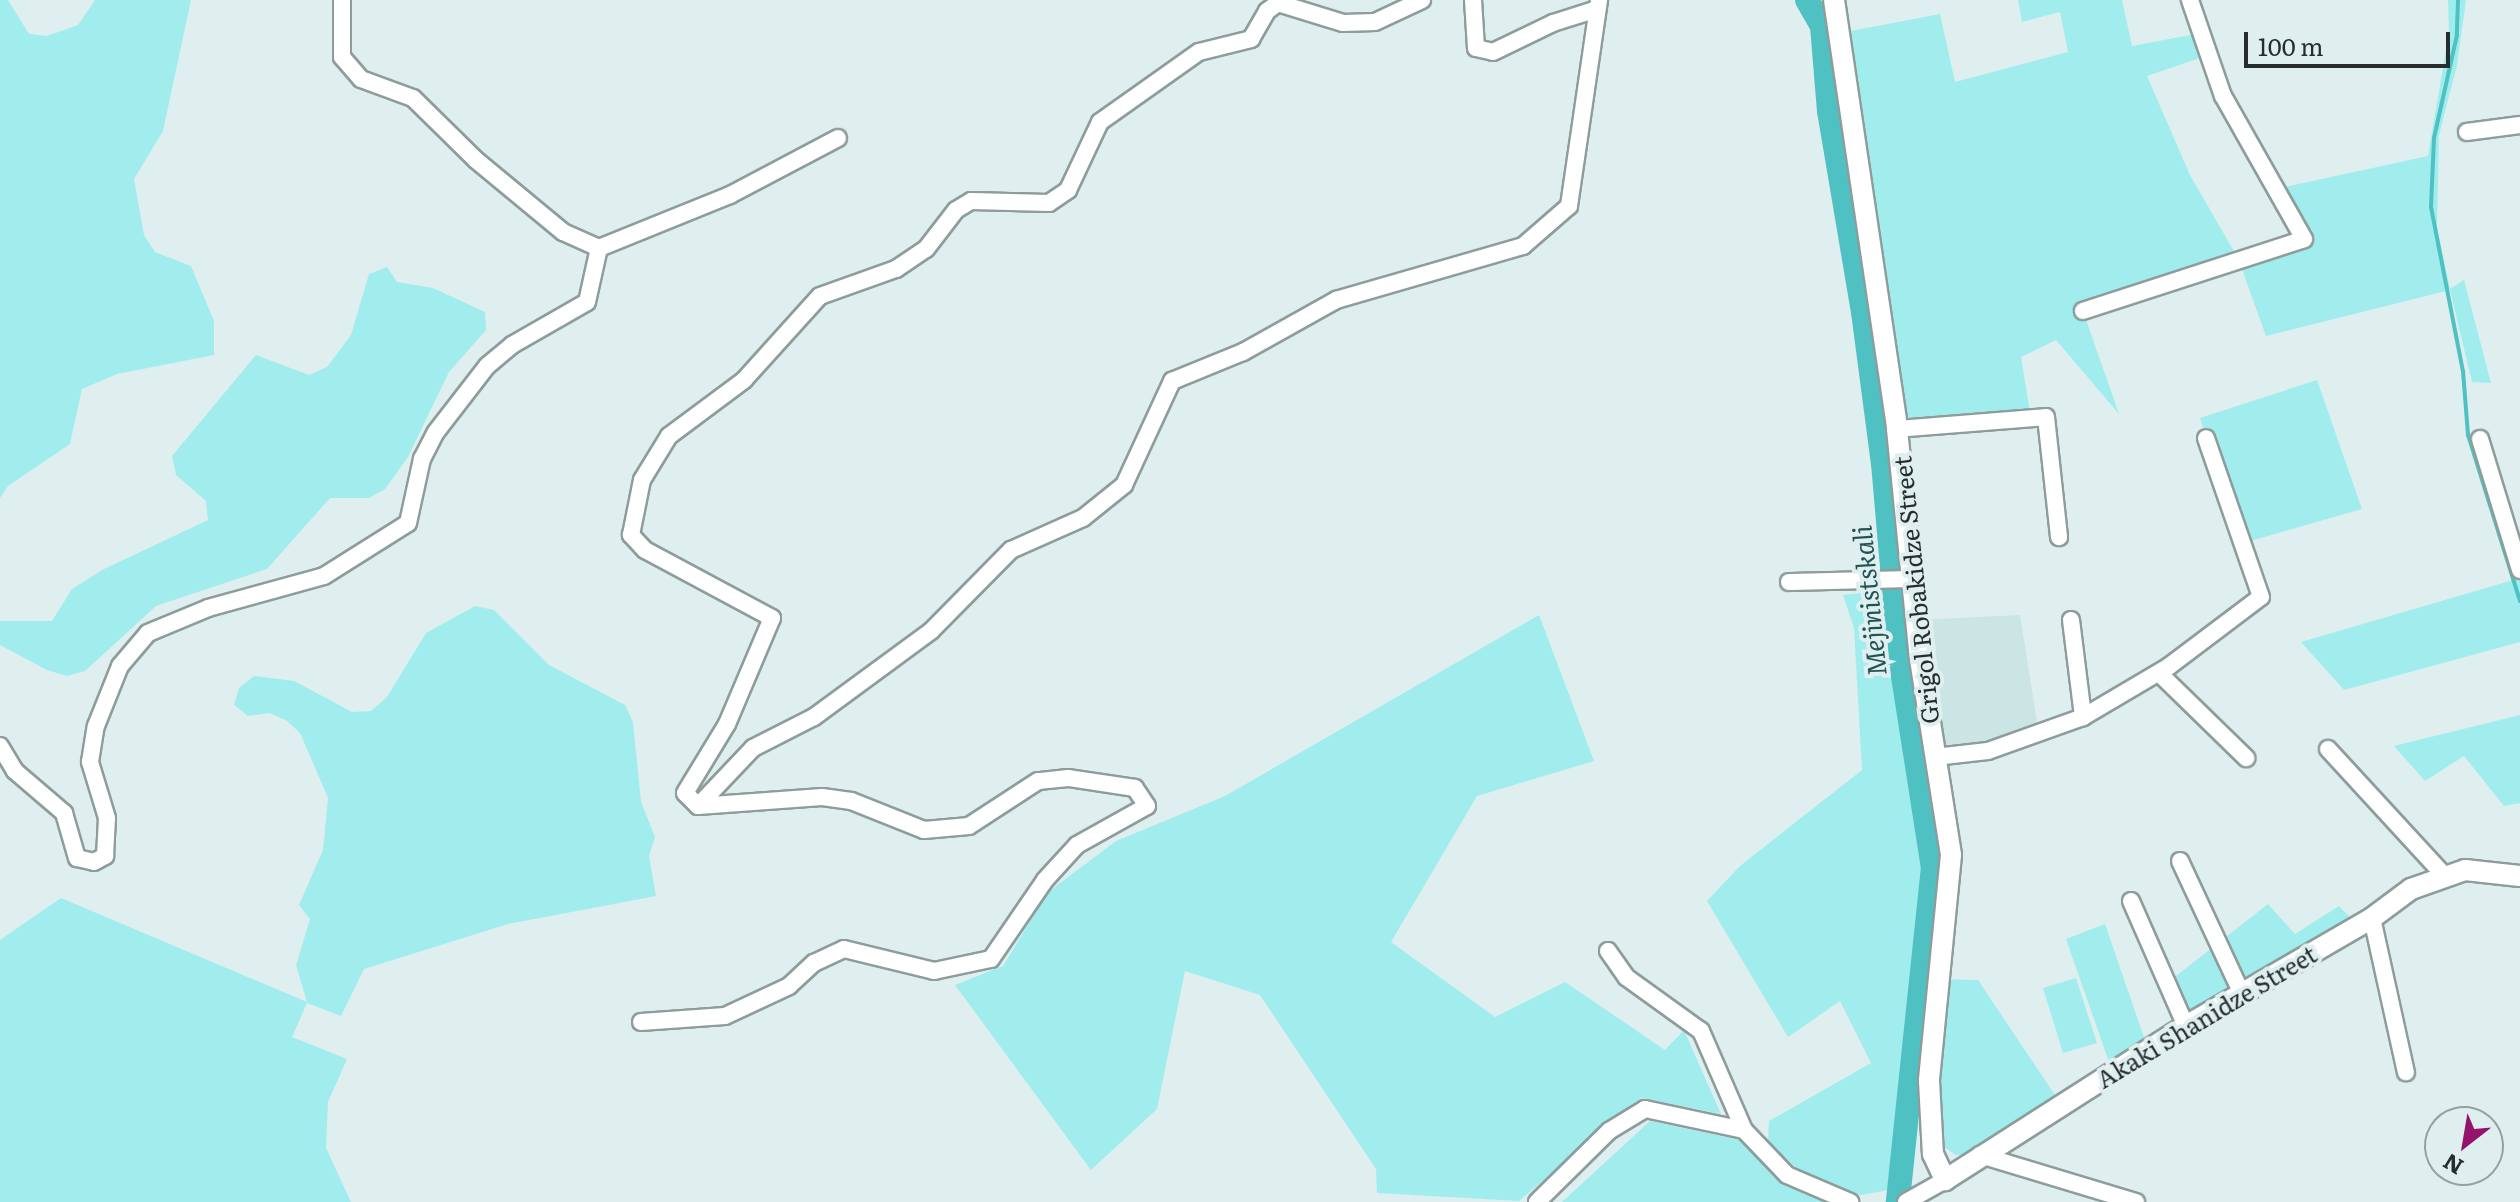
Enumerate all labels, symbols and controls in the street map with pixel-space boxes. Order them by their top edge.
scale bar [2248,16,2454,66]
text: 100 m [2258,28,2324,63]
street label: Grigol Robakidze Street [1887,455,1943,725]
water label: Mejinistskali [1845,524,1891,678]
street label: Akaki Shanidze Street [2091,939,2321,1093]
north arrow [2424,1106,2504,1186]
text: N [2436,1146,2469,1184]

